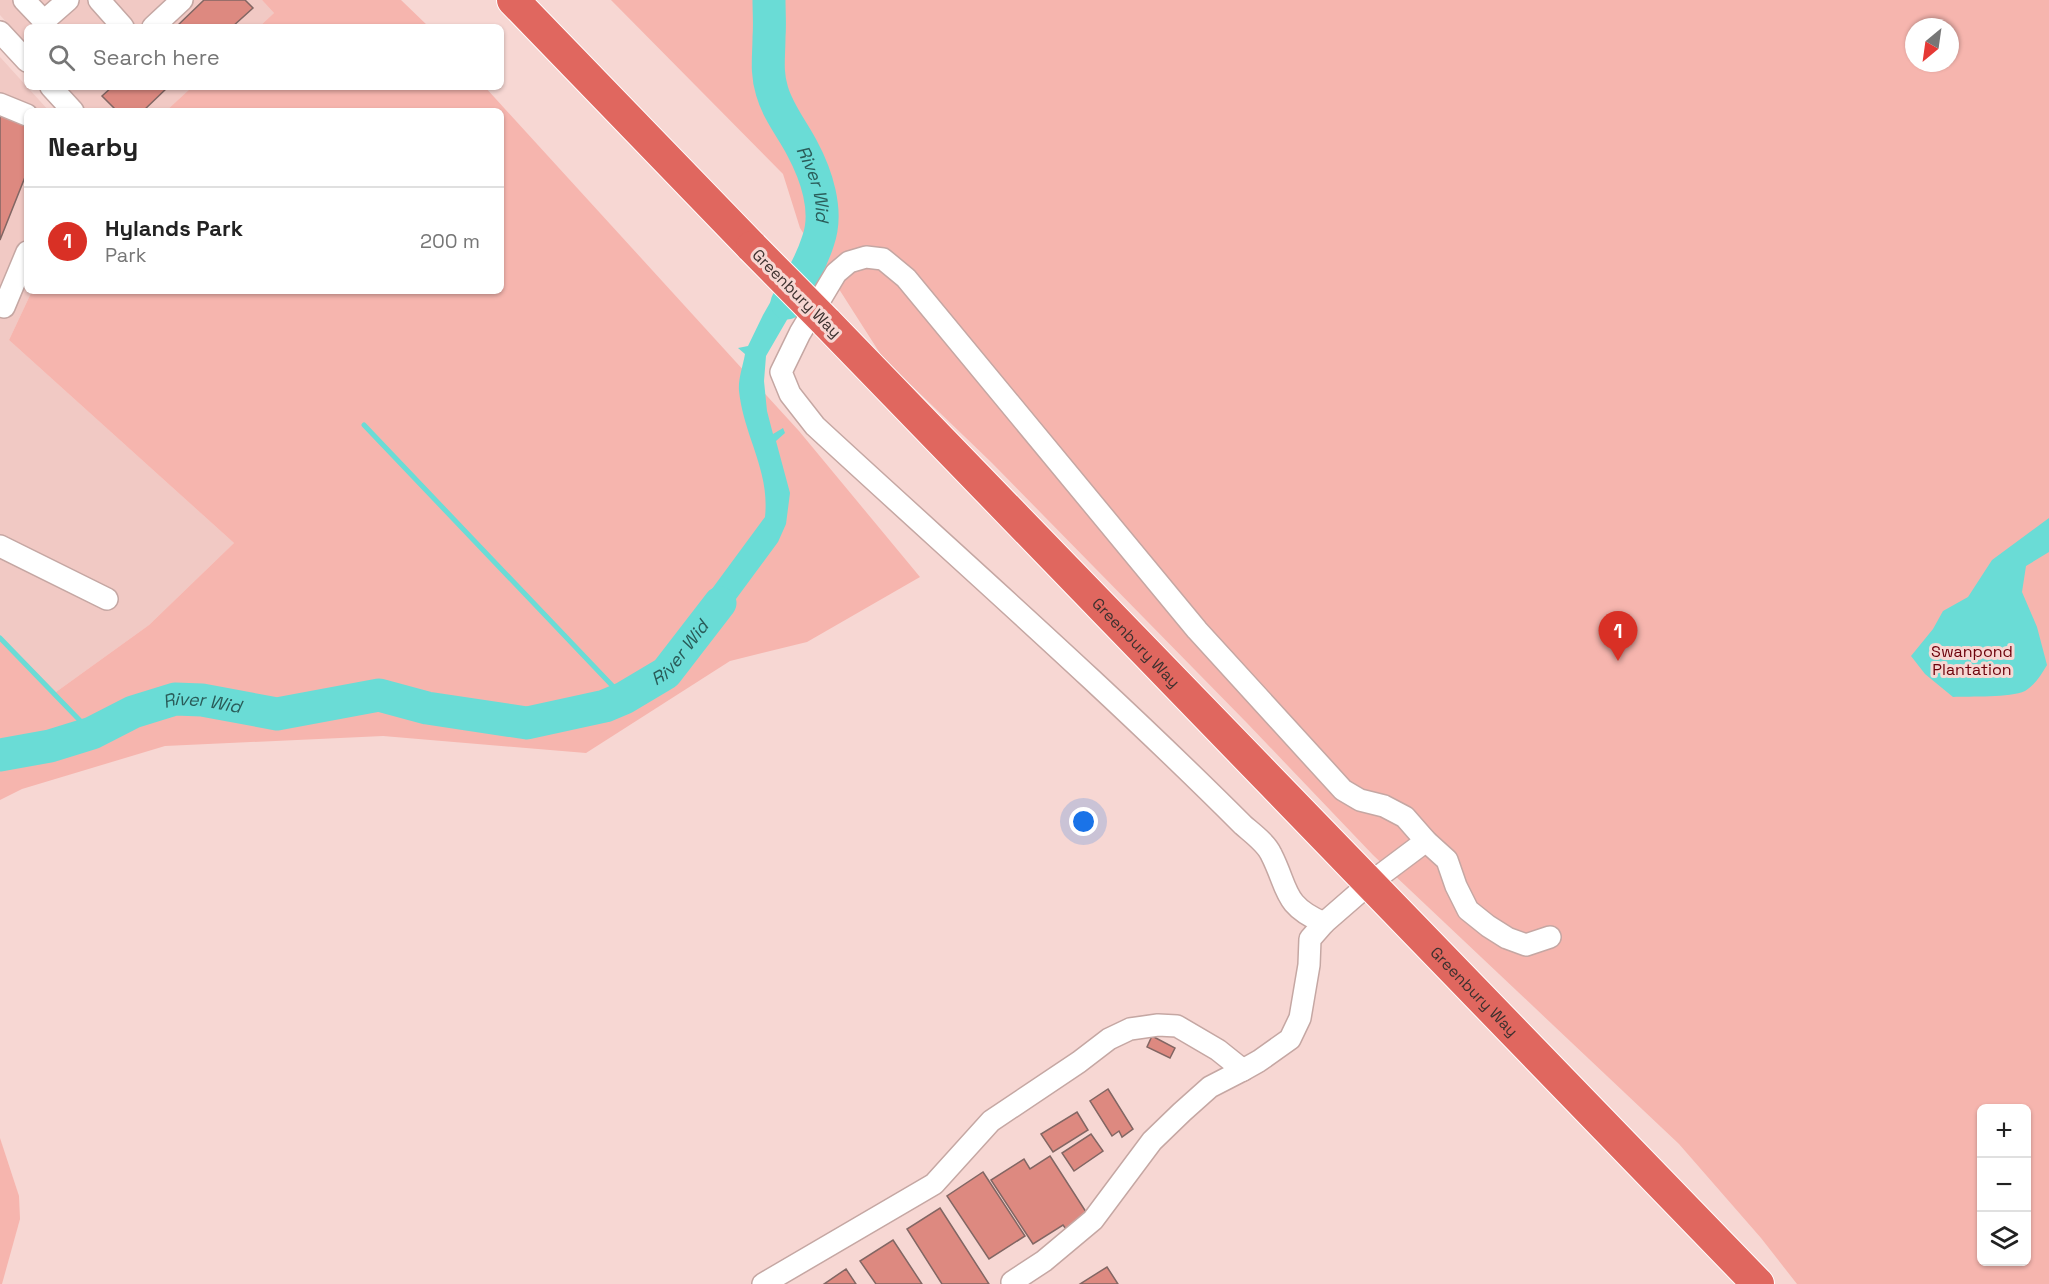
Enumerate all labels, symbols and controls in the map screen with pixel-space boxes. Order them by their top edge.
north arrow [1905,18,1959,72]
search box [24,24,504,90]
icon: search [45,41,78,74]
text: Search here [93,43,220,71]
text: Nearby [48,130,138,164]
water label: River Wid [792,141,834,224]
text: Hylands Park [105,214,243,242]
text: 1 [63,228,72,254]
text: 200 m [420,228,480,254]
text: Park [105,242,147,268]
street label: Greenbury Way [748,244,846,342]
street label: Greenbury Way [1087,593,1184,692]
pin: 1 [1598,612,1638,661]
water label: River Wid [647,614,715,690]
park label: Swanpond Plantation [1931,641,2013,680]
water label: River Wid [160,687,245,719]
your location [1069,807,1098,836]
street label: Greenbury Way [1426,942,1523,1041]
map controls [1977,1104,2031,1266]
button: + [1977,1104,2031,1158]
button: − [1977,1158,2031,1212]
button: layers [1977,1212,2031,1266]

